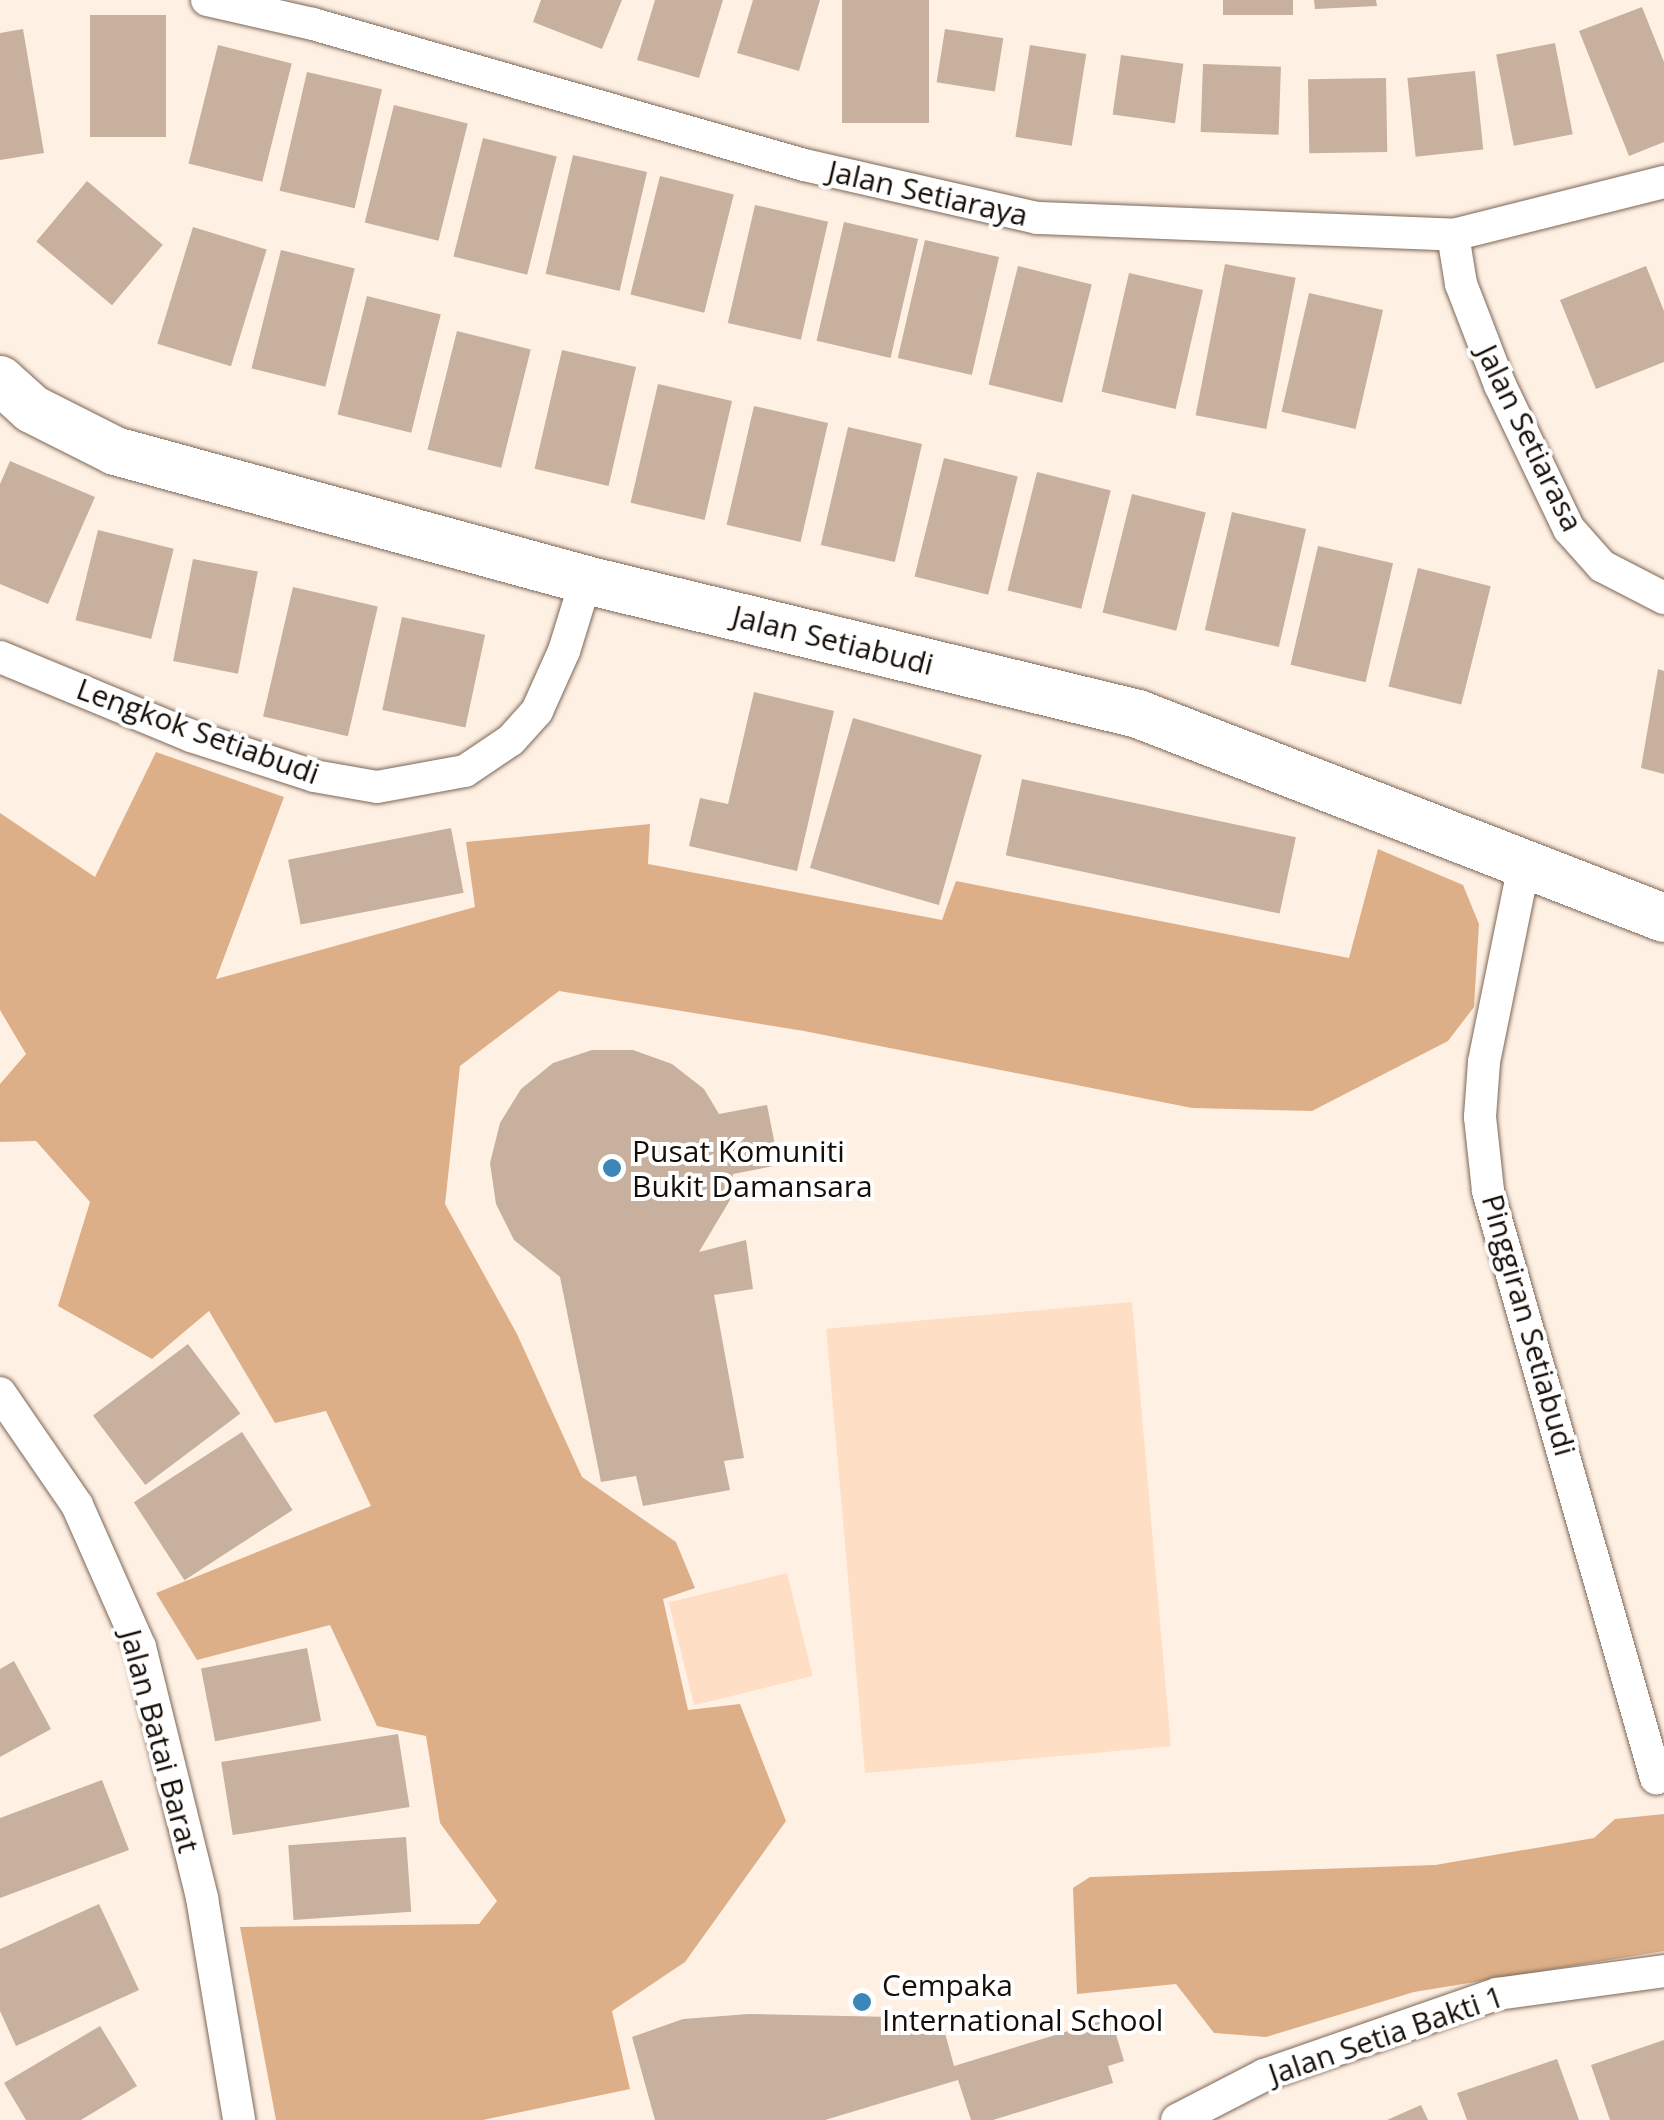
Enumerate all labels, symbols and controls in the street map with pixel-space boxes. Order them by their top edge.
street label: Jalan Setiaraya [825,153,1031,233]
street label: Jalan Setiarasa [1469,339,1591,537]
street label: Jalan Setiabudi [729,598,937,682]
street label: Lengkok Setiabudi [72,670,324,792]
place label: Pusat Komuniti Bukit Damansara [632,1133,873,1204]
marker: Pusat Komuniti Bukit Damansara [601,1157,623,1179]
street label: Pinggiran Setiabudi [1474,1190,1584,1460]
street label: Jalan Batai Barat [113,1625,207,1857]
place label: Cempaka International School [882,1967,1163,2038]
street label: Jalan Setia Bakti 1 [1264,1978,1508,2092]
marker: Cempaka International School [851,1991,873,2013]

